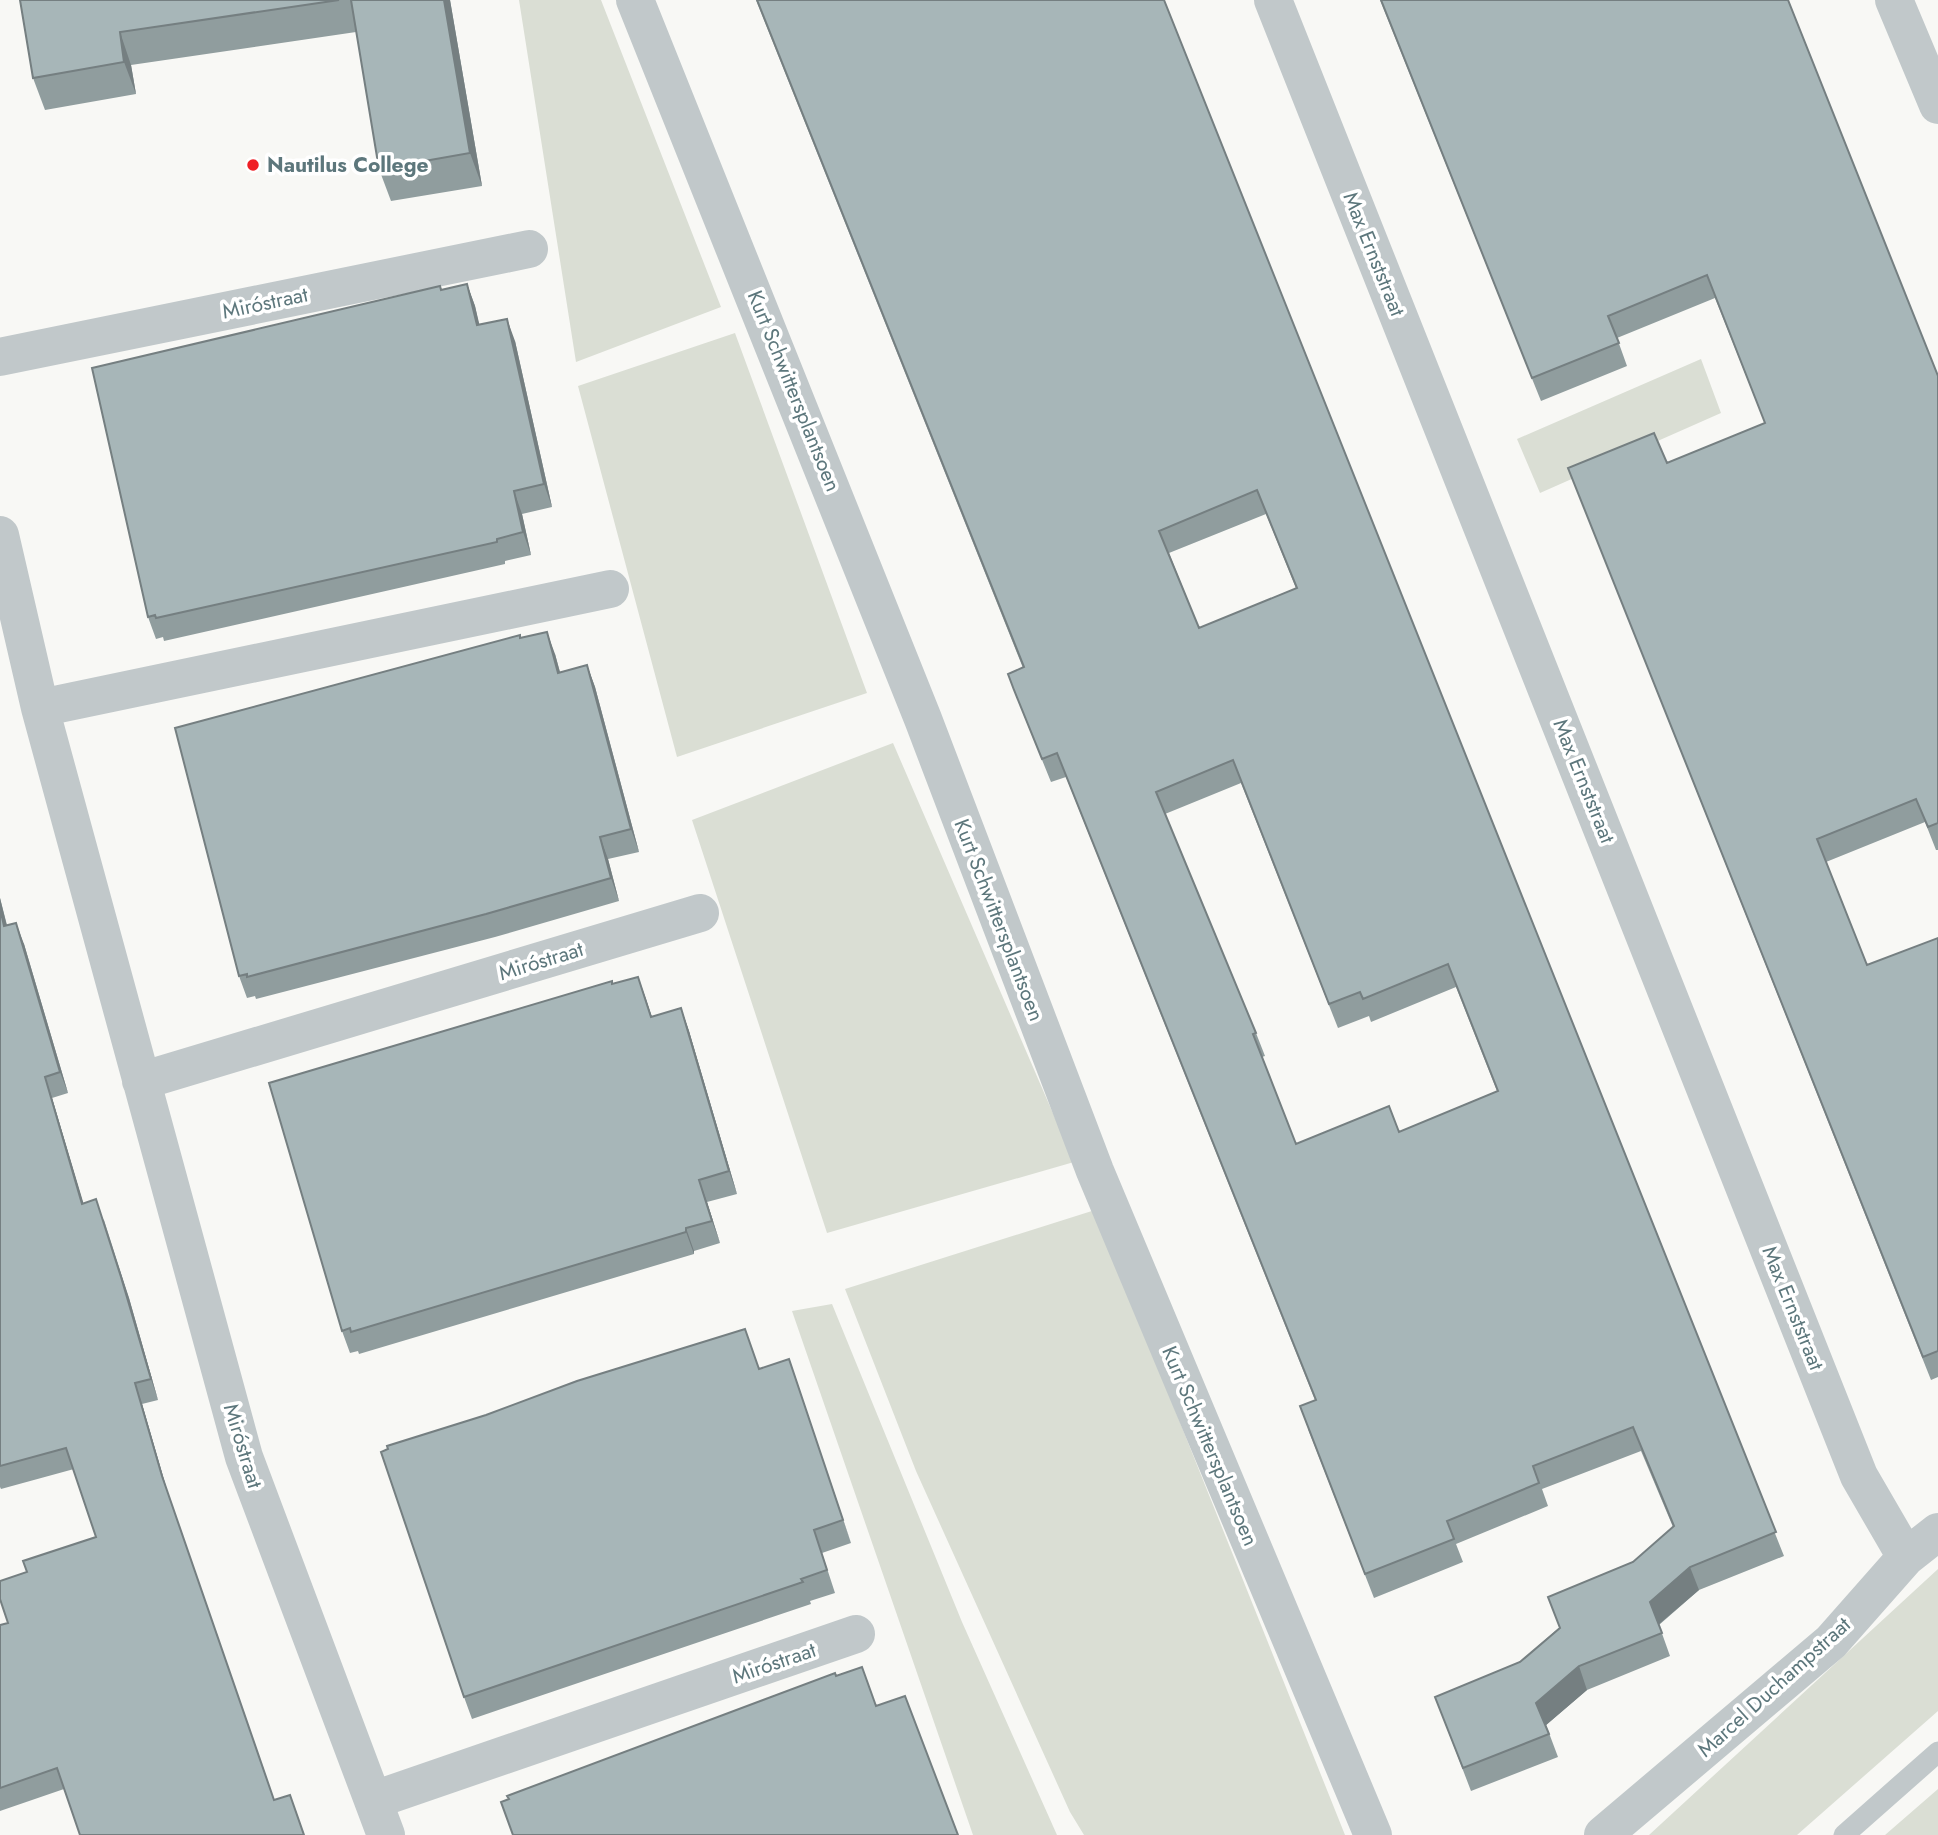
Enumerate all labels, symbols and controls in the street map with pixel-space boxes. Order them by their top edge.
place label: Nautilus College [267,150,429,180]
marker: Nautilus College [245,157,261,173]
street label: Max Ernststraat [1335,187,1413,321]
street label: Miróstraat [219,279,311,327]
street label: Kurt Schwittersplantsoen [740,286,848,496]
street label: Max Ernststraat [1545,714,1623,848]
street label: Kurt Schwittersplantsoen [947,815,1051,1025]
street label: Miróstraat [495,934,587,988]
street label: Max Ernststraat [1754,1241,1832,1375]
street label: Kurt Schwittersplantsoen [1154,1342,1266,1550]
street label: Miróstraat [216,1400,270,1492]
street label: Marcel Duchampstraat [1691,1610,1857,1764]
street label: Miróstraat [728,1635,820,1691]

